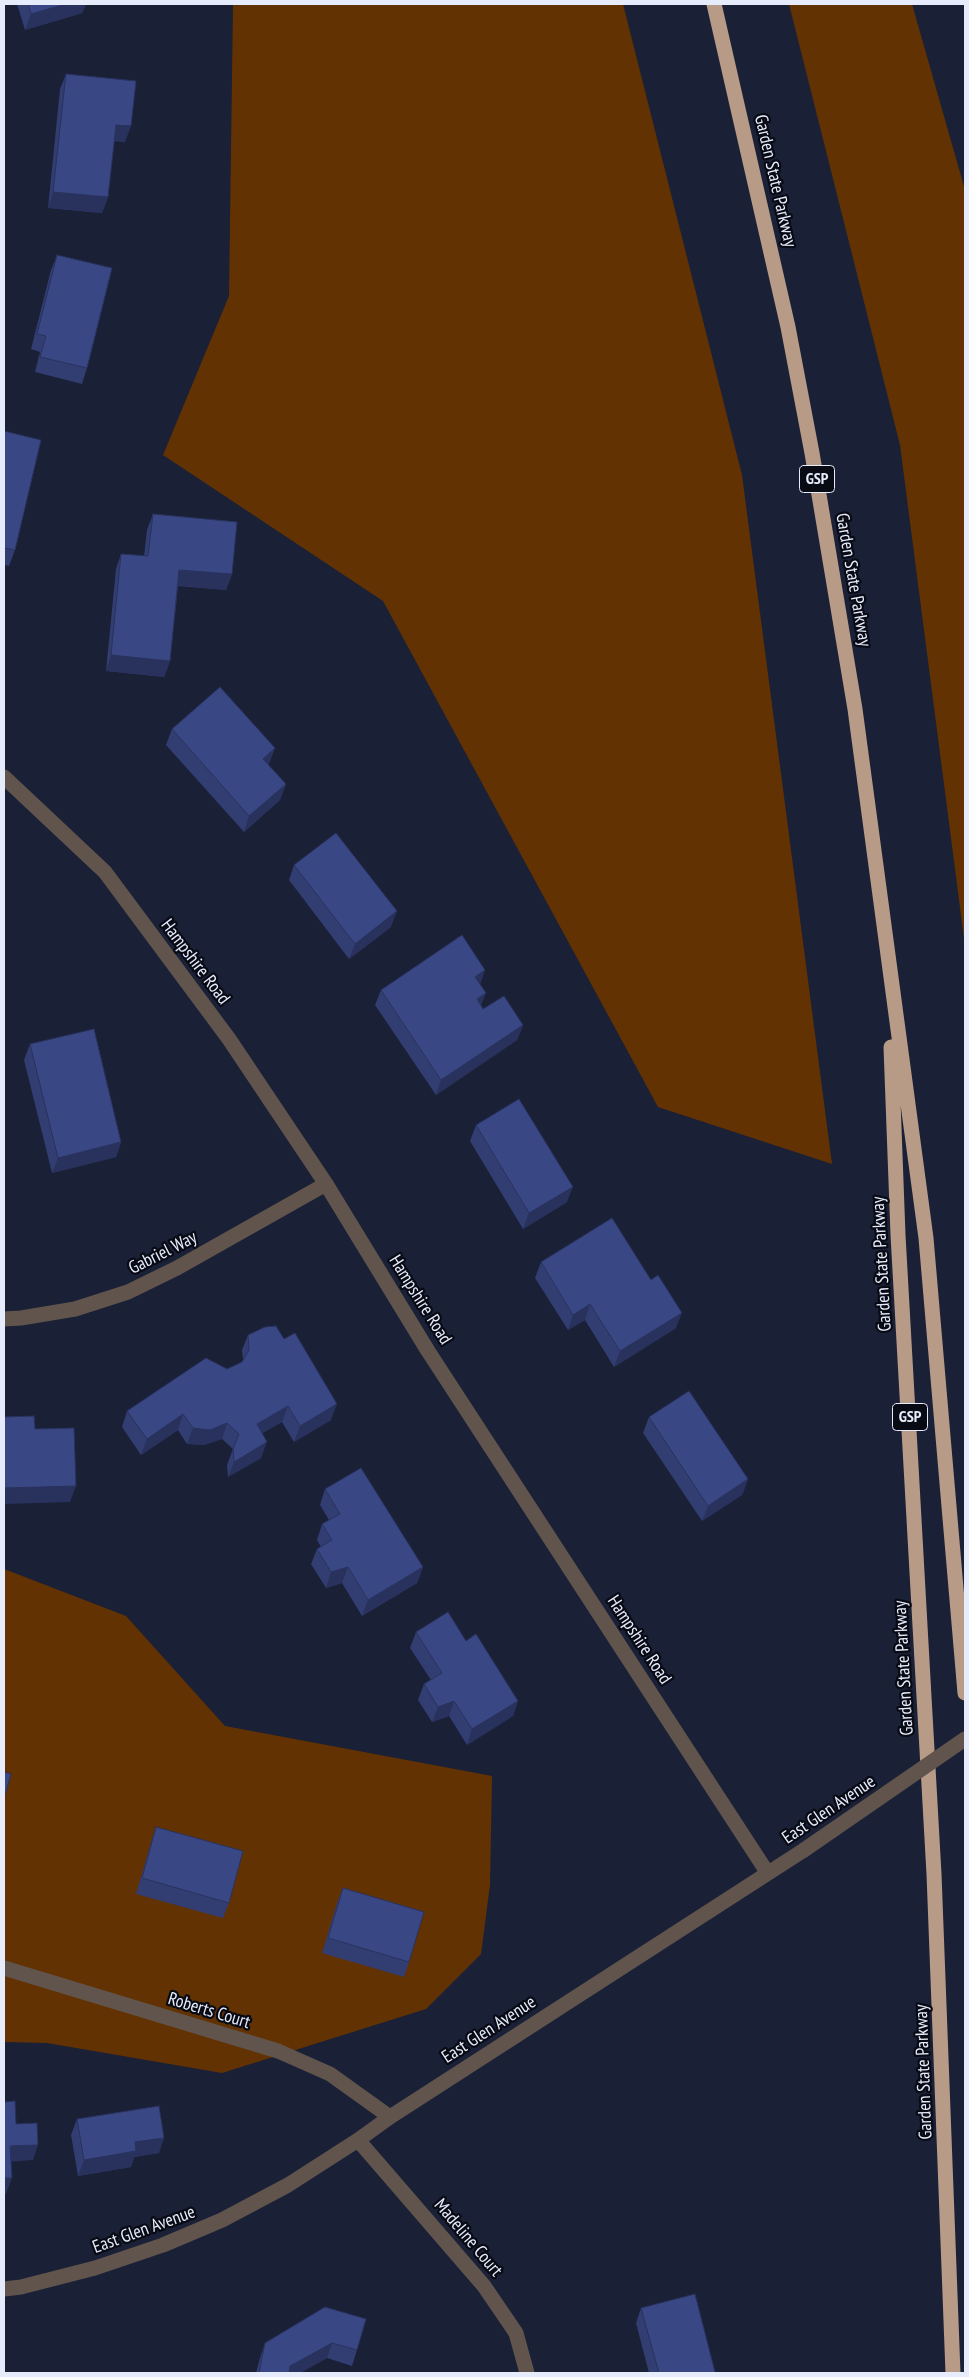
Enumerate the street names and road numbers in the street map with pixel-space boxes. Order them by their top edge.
street label: Garden State Parkway [749,113,801,249]
road number: GSP [800,466,834,492]
street label: Garden State Parkway [831,512,875,648]
street label: Hampshire Road [156,915,234,1009]
street label: Garden State Parkway [868,1196,896,1332]
street label: Gabriel Way [125,1227,201,1279]
street label: Hampshire Road [384,1251,456,1349]
road number: GSP [892,1404,928,1430]
street label: Hampshire Road [602,1592,676,1688]
street label: Garden State Parkway [890,1600,918,1736]
street label: East Glen Avenue [778,1771,880,1849]
street label: Roberts Court [165,1988,253,2034]
street label: East Glen Avenue [438,1992,540,2068]
street label: Garden State Parkway [911,2004,937,2140]
street label: Madeline Court [429,2195,507,2281]
street label: East Glen Avenue [90,2201,198,2259]

